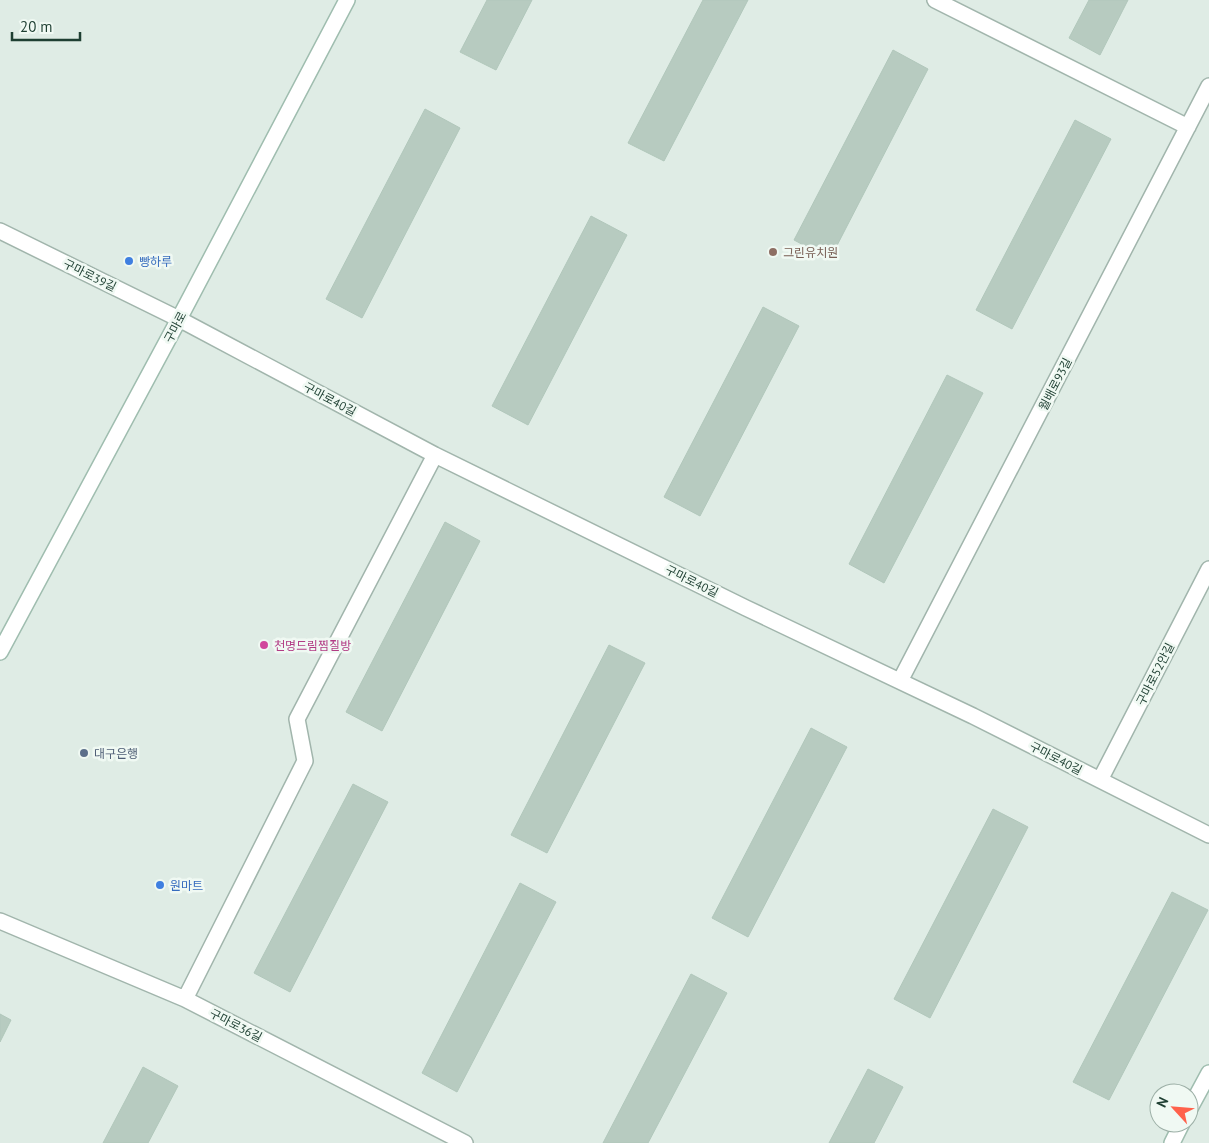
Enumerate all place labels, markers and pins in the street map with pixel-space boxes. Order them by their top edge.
place label: 그린유치원 [783,245,838,260]
marker: 그린유치원 [767,246,779,258]
place label: 빵하루 [139,254,172,269]
marker: 빵하루 [123,255,135,267]
place label: 천명드림찜질방 [274,638,351,653]
marker: 천명드림찜질방 [258,639,270,651]
place label: 대구은행 [94,746,138,761]
marker: 대구은행 [78,747,90,759]
place label: 원마트 [170,878,203,893]
marker: 원마트 [154,879,166,891]

